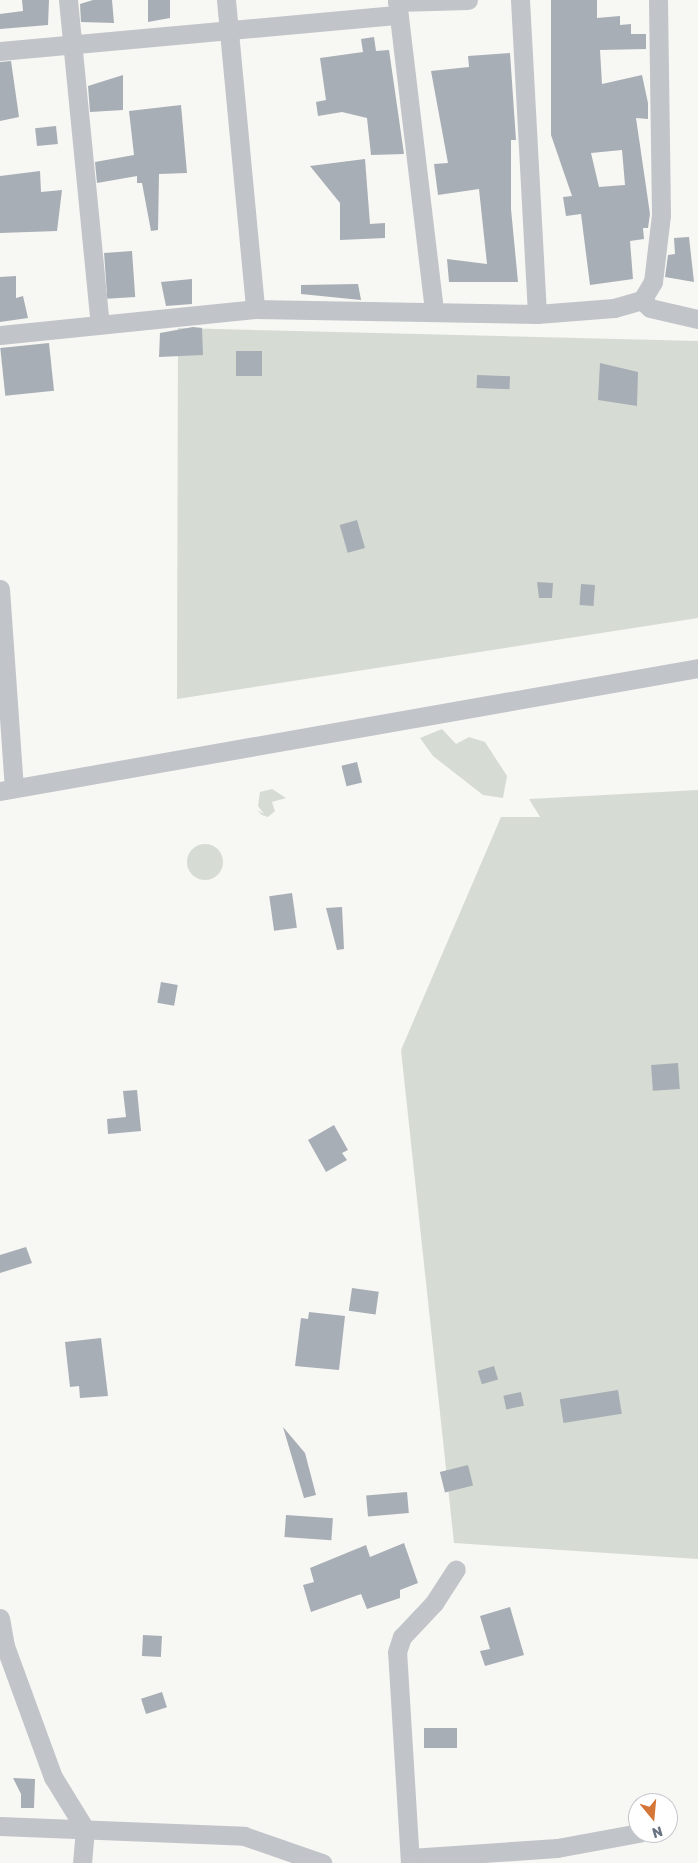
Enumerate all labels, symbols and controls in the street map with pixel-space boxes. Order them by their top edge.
north arrow [628,1793,678,1843]
text: N [650,1822,665,1841]

